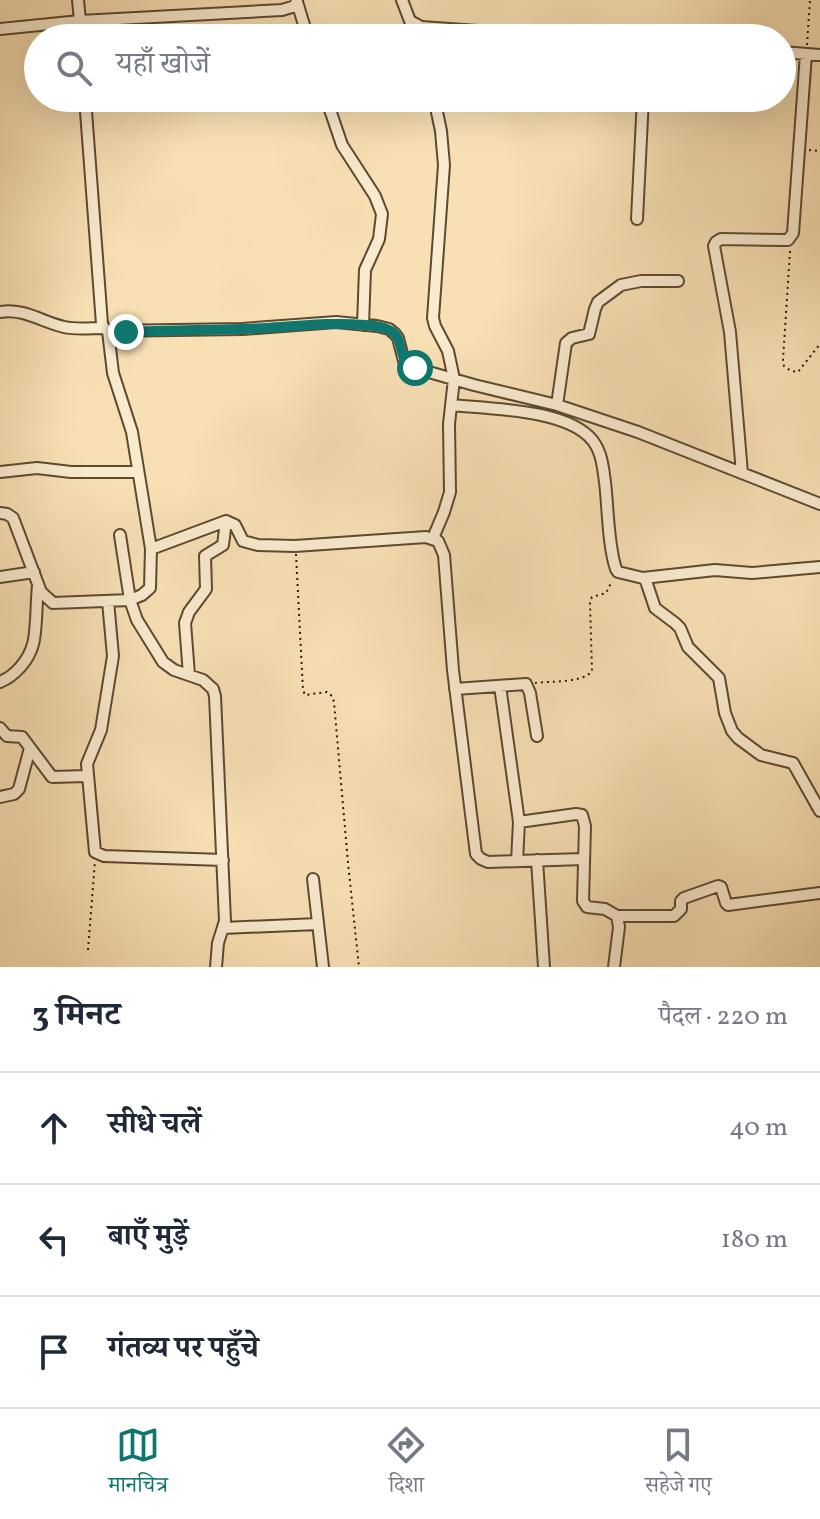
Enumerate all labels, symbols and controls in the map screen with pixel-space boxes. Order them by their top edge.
search box [24,24,796,112]
text: यहाँ खोजें [116,44,210,86]
icon: search [52,46,96,90]
route end [108,314,144,350]
route start [397,350,433,386]
text: 3 मिनट [32,993,121,1040]
text: पैदल · 220 m [658,999,788,1035]
text: सीधे चलें [108,1104,201,1146]
icon: ahead [32,1106,76,1150]
text: 40 m [729,1110,788,1146]
text: बाएँ मुड़ें [108,1216,188,1258]
icon: left [32,1218,76,1262]
text: 180 m [721,1222,788,1258]
text: गंतव्य पर पहुँचे [108,1328,259,1370]
icon: arrive [32,1330,76,1374]
tab: मानचित्र [108,1423,168,1506]
tab: दिशा [384,1423,428,1506]
tab: सहेजे गए [645,1423,712,1506]

